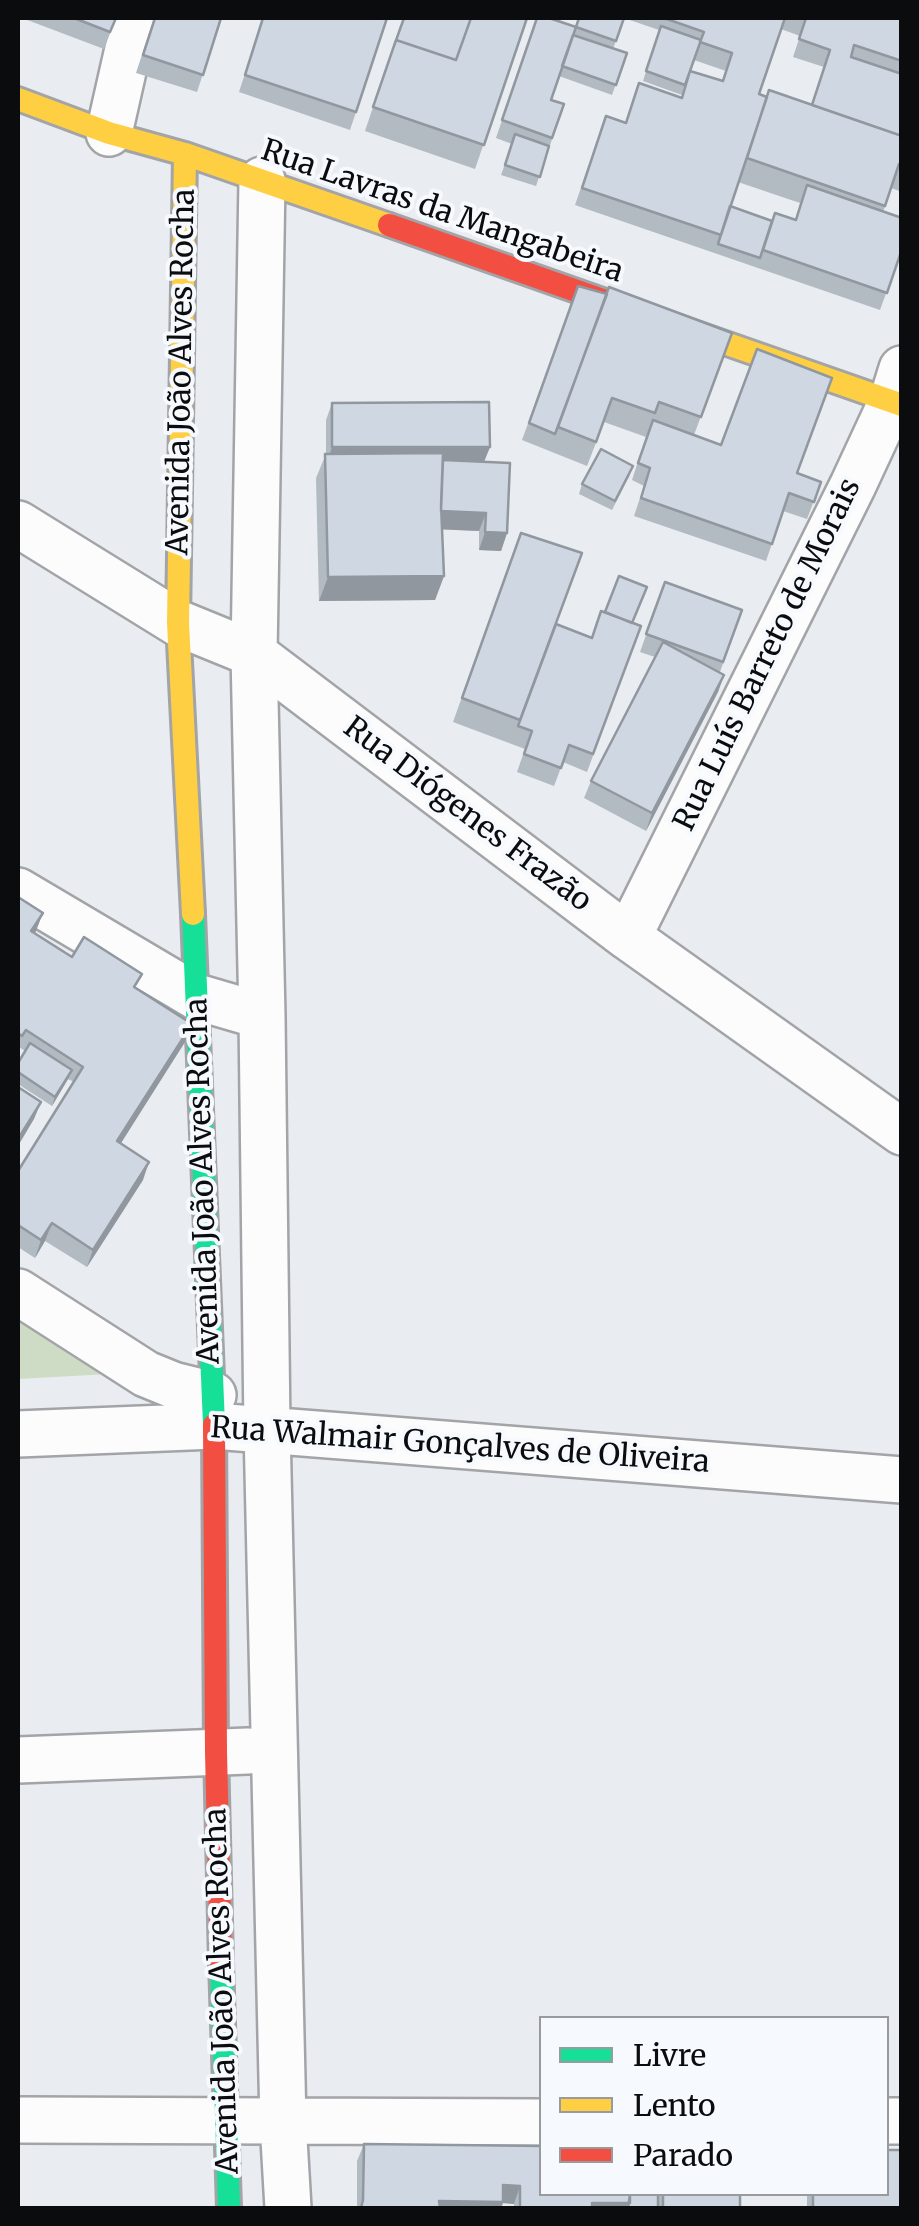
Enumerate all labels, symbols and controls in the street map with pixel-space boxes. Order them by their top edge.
street label: Rua Lavras da Mangabeira [256,133,628,291]
street label: Avenida João Alves Rocha [161,189,203,555]
street label: Rua Luís Barreto de Morais [667,473,869,837]
street label: Rua Diógenes Frazão [336,710,598,920]
street label: Avenida João Alves Rocha [180,997,228,1365]
street label: Rua Walmair Gonçalves de Oliveira [209,1411,711,1481]
street label: Avenida João Alves Rocha [199,1807,247,2175]
legend [539,2016,889,2196]
text: Livre [633,2036,706,2074]
text: Lento [633,2086,716,2124]
text: Parado [633,2136,733,2174]

